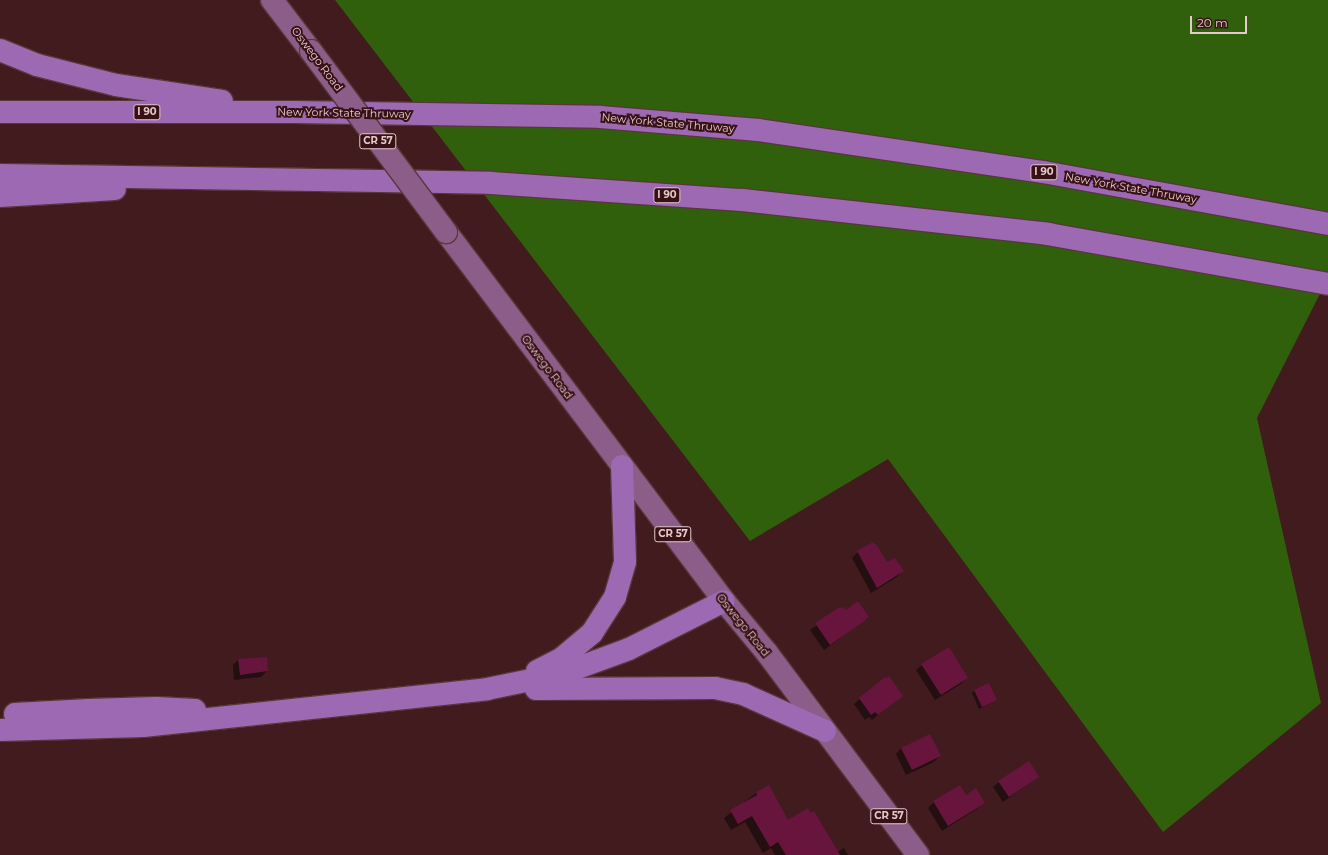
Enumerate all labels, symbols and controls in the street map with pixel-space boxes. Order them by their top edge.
scale bar [1192,8,1249,34]
text: 20 m [1197,15,1228,30]
street label: Oswego Road [289,24,345,94]
road number: I 90 [133,104,161,120]
street label: New York State Thruway [277,105,411,121]
street label: New York State Thruway [601,111,735,135]
road number: CR 57 [359,133,397,149]
road number: I 90 [1030,164,1058,180]
street label: New York State Thruway [1064,170,1198,206]
road number: I 90 [653,187,681,203]
street label: Oswego Road [519,332,575,402]
road number: CR 57 [654,526,692,542]
street label: Oswego Road [714,591,772,659]
road number: CR 57 [870,808,908,824]

